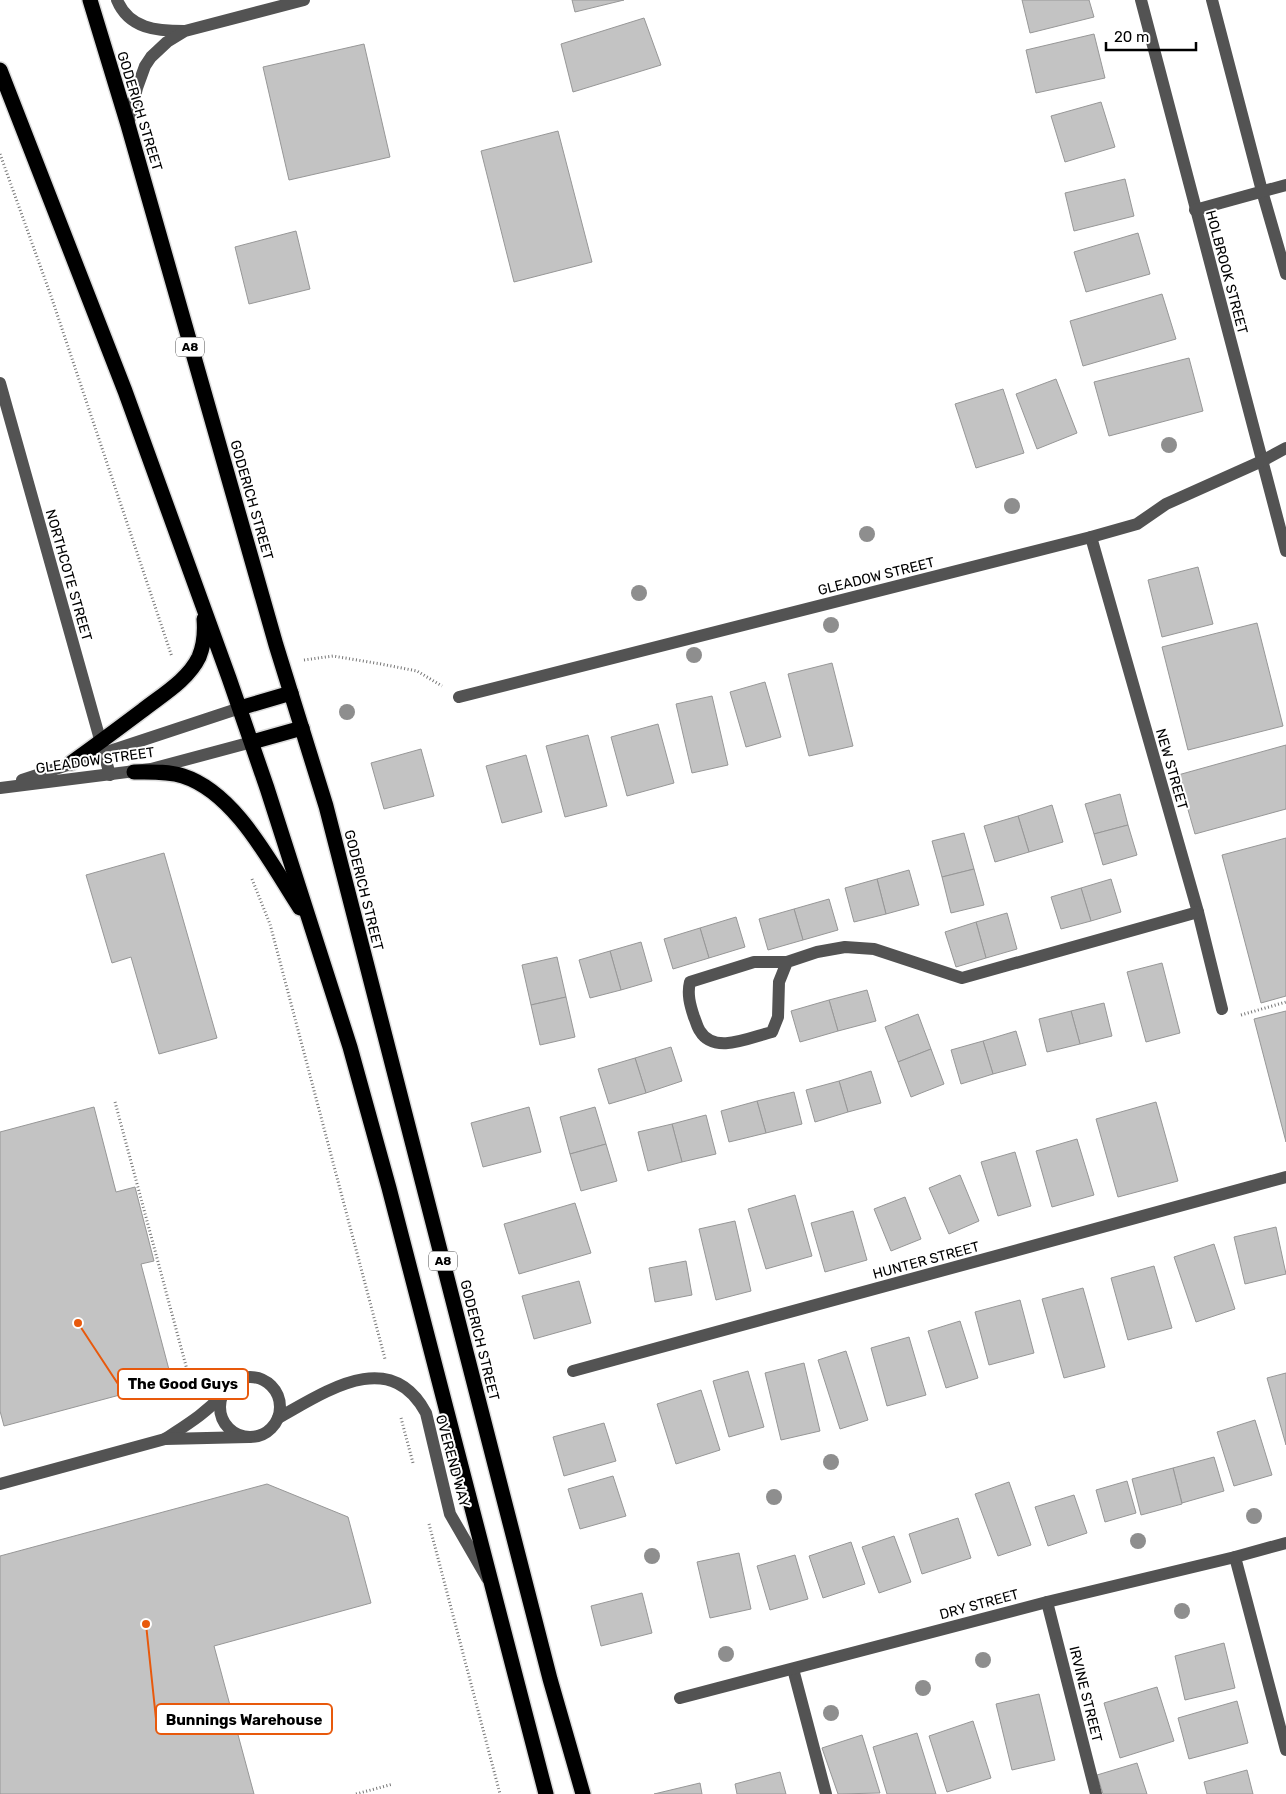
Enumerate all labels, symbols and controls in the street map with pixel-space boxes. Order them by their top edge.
scale bar [1106,20,1196,52]
text: 20 m [1114,28,1149,46]
street label: GODERICH STREET [113,49,166,173]
street label: HOLBROOK STREET [1202,208,1251,336]
road number: A8 [176,338,204,357]
street label: GODERICH STREET [226,438,277,562]
street label: NORTHCOTE STREET [42,507,95,643]
street label: GLEADOW STREET [816,554,936,599]
street label: NEW STREET [1152,727,1191,812]
street label: GLEADOW STREET [35,744,155,777]
street label: GODERICH STREET [340,828,387,952]
street label: HUNTER STREET [871,1238,981,1283]
road number: A8 [429,1252,457,1270]
street label: GODERICH STREET [456,1278,503,1402]
callout: The Good Guys [118,1369,248,1399]
text: The Good Guys [128,1375,238,1393]
street label: OVEREND WAY [432,1413,473,1509]
street label: DRY STREET [938,1586,1021,1623]
street label: IRVINE STREET [1065,1644,1106,1744]
callout: Bunnings Warehouse [156,1704,332,1734]
text: Bunnings Warehouse [166,1711,322,1729]

